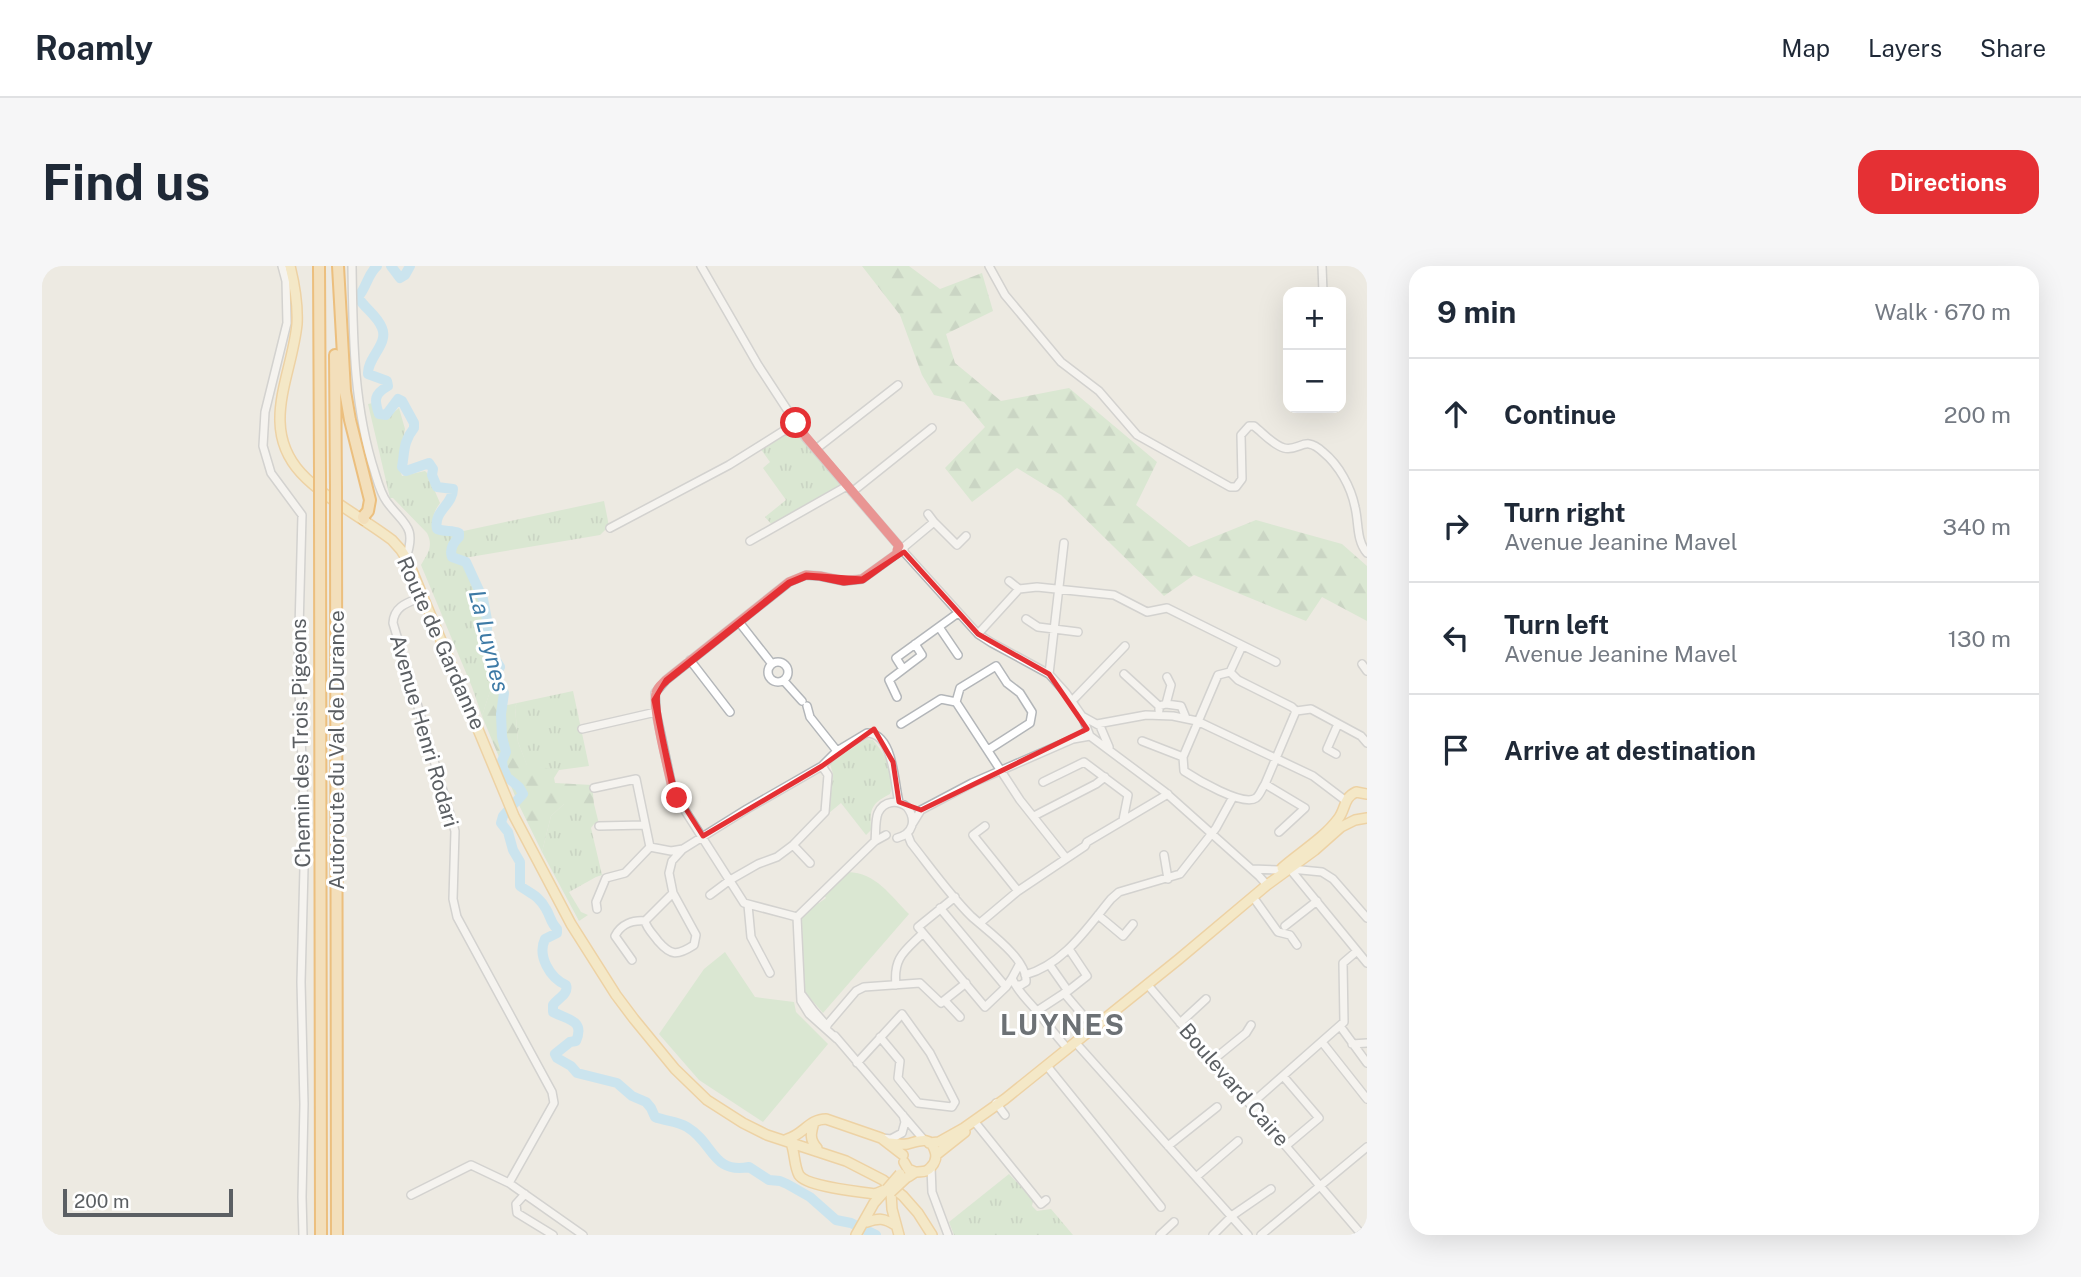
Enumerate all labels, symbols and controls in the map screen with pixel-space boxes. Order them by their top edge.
text: Roamly [35,29,153,67]
text: Map [1781,34,1830,62]
text: Layers [1868,34,1942,62]
text: Share [1980,34,2046,62]
button: Directions [1858,150,2039,214]
text: Find us [42,153,210,211]
map controls [1283,287,1346,413]
button: + [1283,287,1346,350]
text: 9 min [1437,294,1516,330]
text: Walk · 670 m [1874,298,2011,325]
button: − [1283,350,1346,413]
icon: ahead [1437,395,1475,433]
text: Continue [1504,399,1616,430]
text: 200 m [1944,401,2011,428]
route start [780,407,811,438]
text: Turn right [1504,497,1626,528]
icon: right [1437,507,1475,545]
text: 340 m [1943,513,2011,540]
text: Avenue Jeanine Mavel [1504,528,1738,555]
street label: Route de Gardanne [392,552,491,733]
water label: La Luynes [464,587,515,695]
text: Turn left [1504,609,1609,640]
street label: Autoroute du Val de Durance [324,610,349,890]
street label: Chemin des Trois Pigeons [286,618,315,868]
icon: left [1437,619,1475,657]
text: 130 m [1948,625,2011,652]
street label: Avenue Henri Rodari [385,632,464,830]
text: Avenue Jeanine Mavel [1504,640,1738,667]
icon: arrive [1437,731,1475,769]
text: Arrive at destination [1504,735,1756,766]
route end [661,782,692,813]
district label: LUYNES [1000,1008,1126,1041]
street label: Boulevard Caire [1174,1018,1295,1151]
scale bar [63,1186,233,1218]
text: 200 m [74,1190,130,1212]

